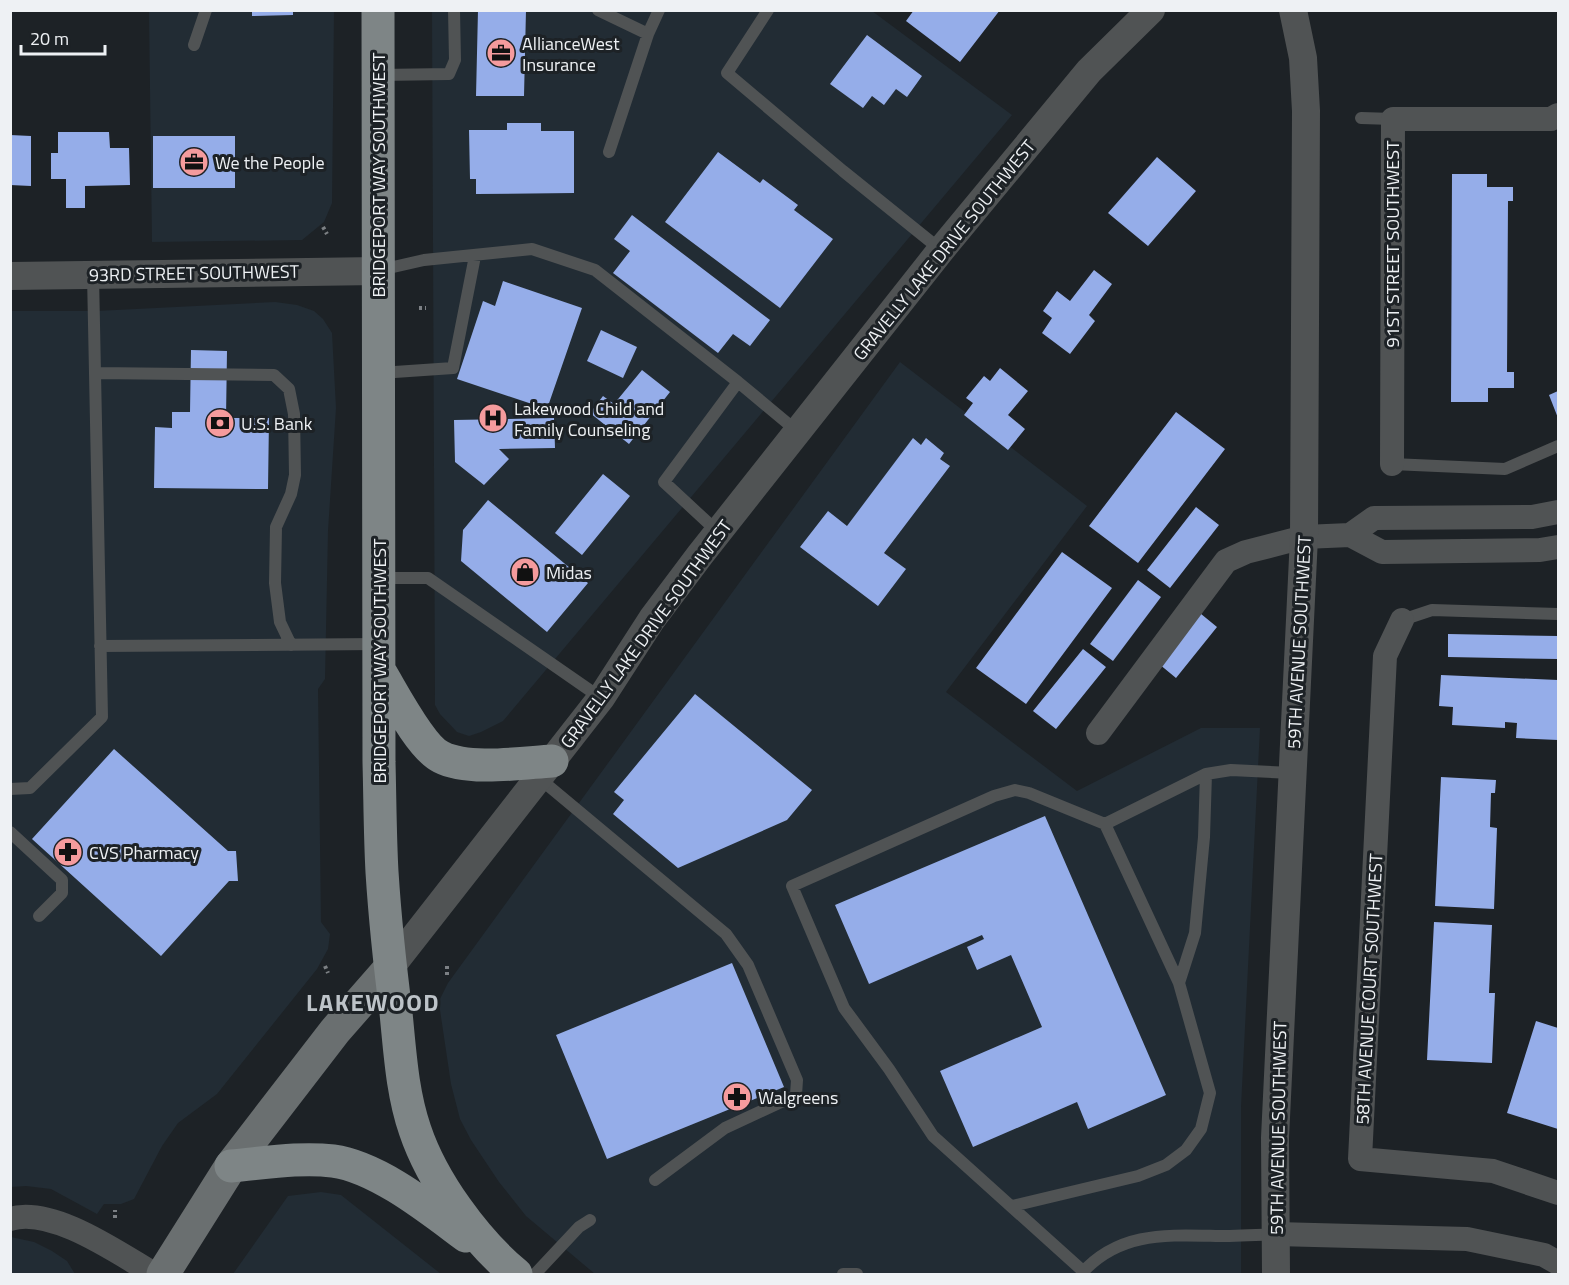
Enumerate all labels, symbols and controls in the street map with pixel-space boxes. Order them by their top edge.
scale bar [21,18,105,56]
text: 20 m [30,25,69,52]
place label: AllianceWest Insurance [522,30,620,78]
office icon: AllianceWest Insurance [485,37,517,69]
street label: BRIDGEPORT WAY SOUTHWEST [365,52,392,298]
street label: GRAVELLY LAKE DRIVE SOUTHWEST [846,133,1042,366]
street label: 91ST STREET SOUTHWEST [1379,140,1406,347]
office icon: We the People [178,146,210,178]
place label: We the People [215,149,325,176]
street label: 93RD STREET SOUTHWEST [89,258,300,288]
place label: Lakewood Child and Family Counseling [514,395,664,443]
hospital icon: Lakewood Child and Family Counseling [477,402,509,434]
bank icon: U.S. Bank [204,407,236,439]
place label: U.S. Bank [241,410,313,437]
street label: GRAVELLY LAKE DRIVE SOUTHWEST [554,514,739,754]
street label: 59TH AVENUE SOUTHWEST [1280,534,1318,750]
street label: BRIDGEPORT WAY SOUTHWEST [366,538,393,784]
shop icon: Midas [509,556,541,588]
place label: Midas [546,559,592,586]
pharmacy icon: CVS Pharmacy [52,836,84,868]
place label: CVS Pharmacy [89,839,199,866]
street label: 58TH AVENUE COURT SOUTHWEST [1348,852,1390,1125]
district label: LAKEWOOD [306,984,440,1020]
street label: 59TH AVENUE SOUTHWEST [1263,1020,1293,1235]
pharmacy icon: Walgreens [721,1081,753,1113]
place label: Walgreens [758,1084,838,1111]

